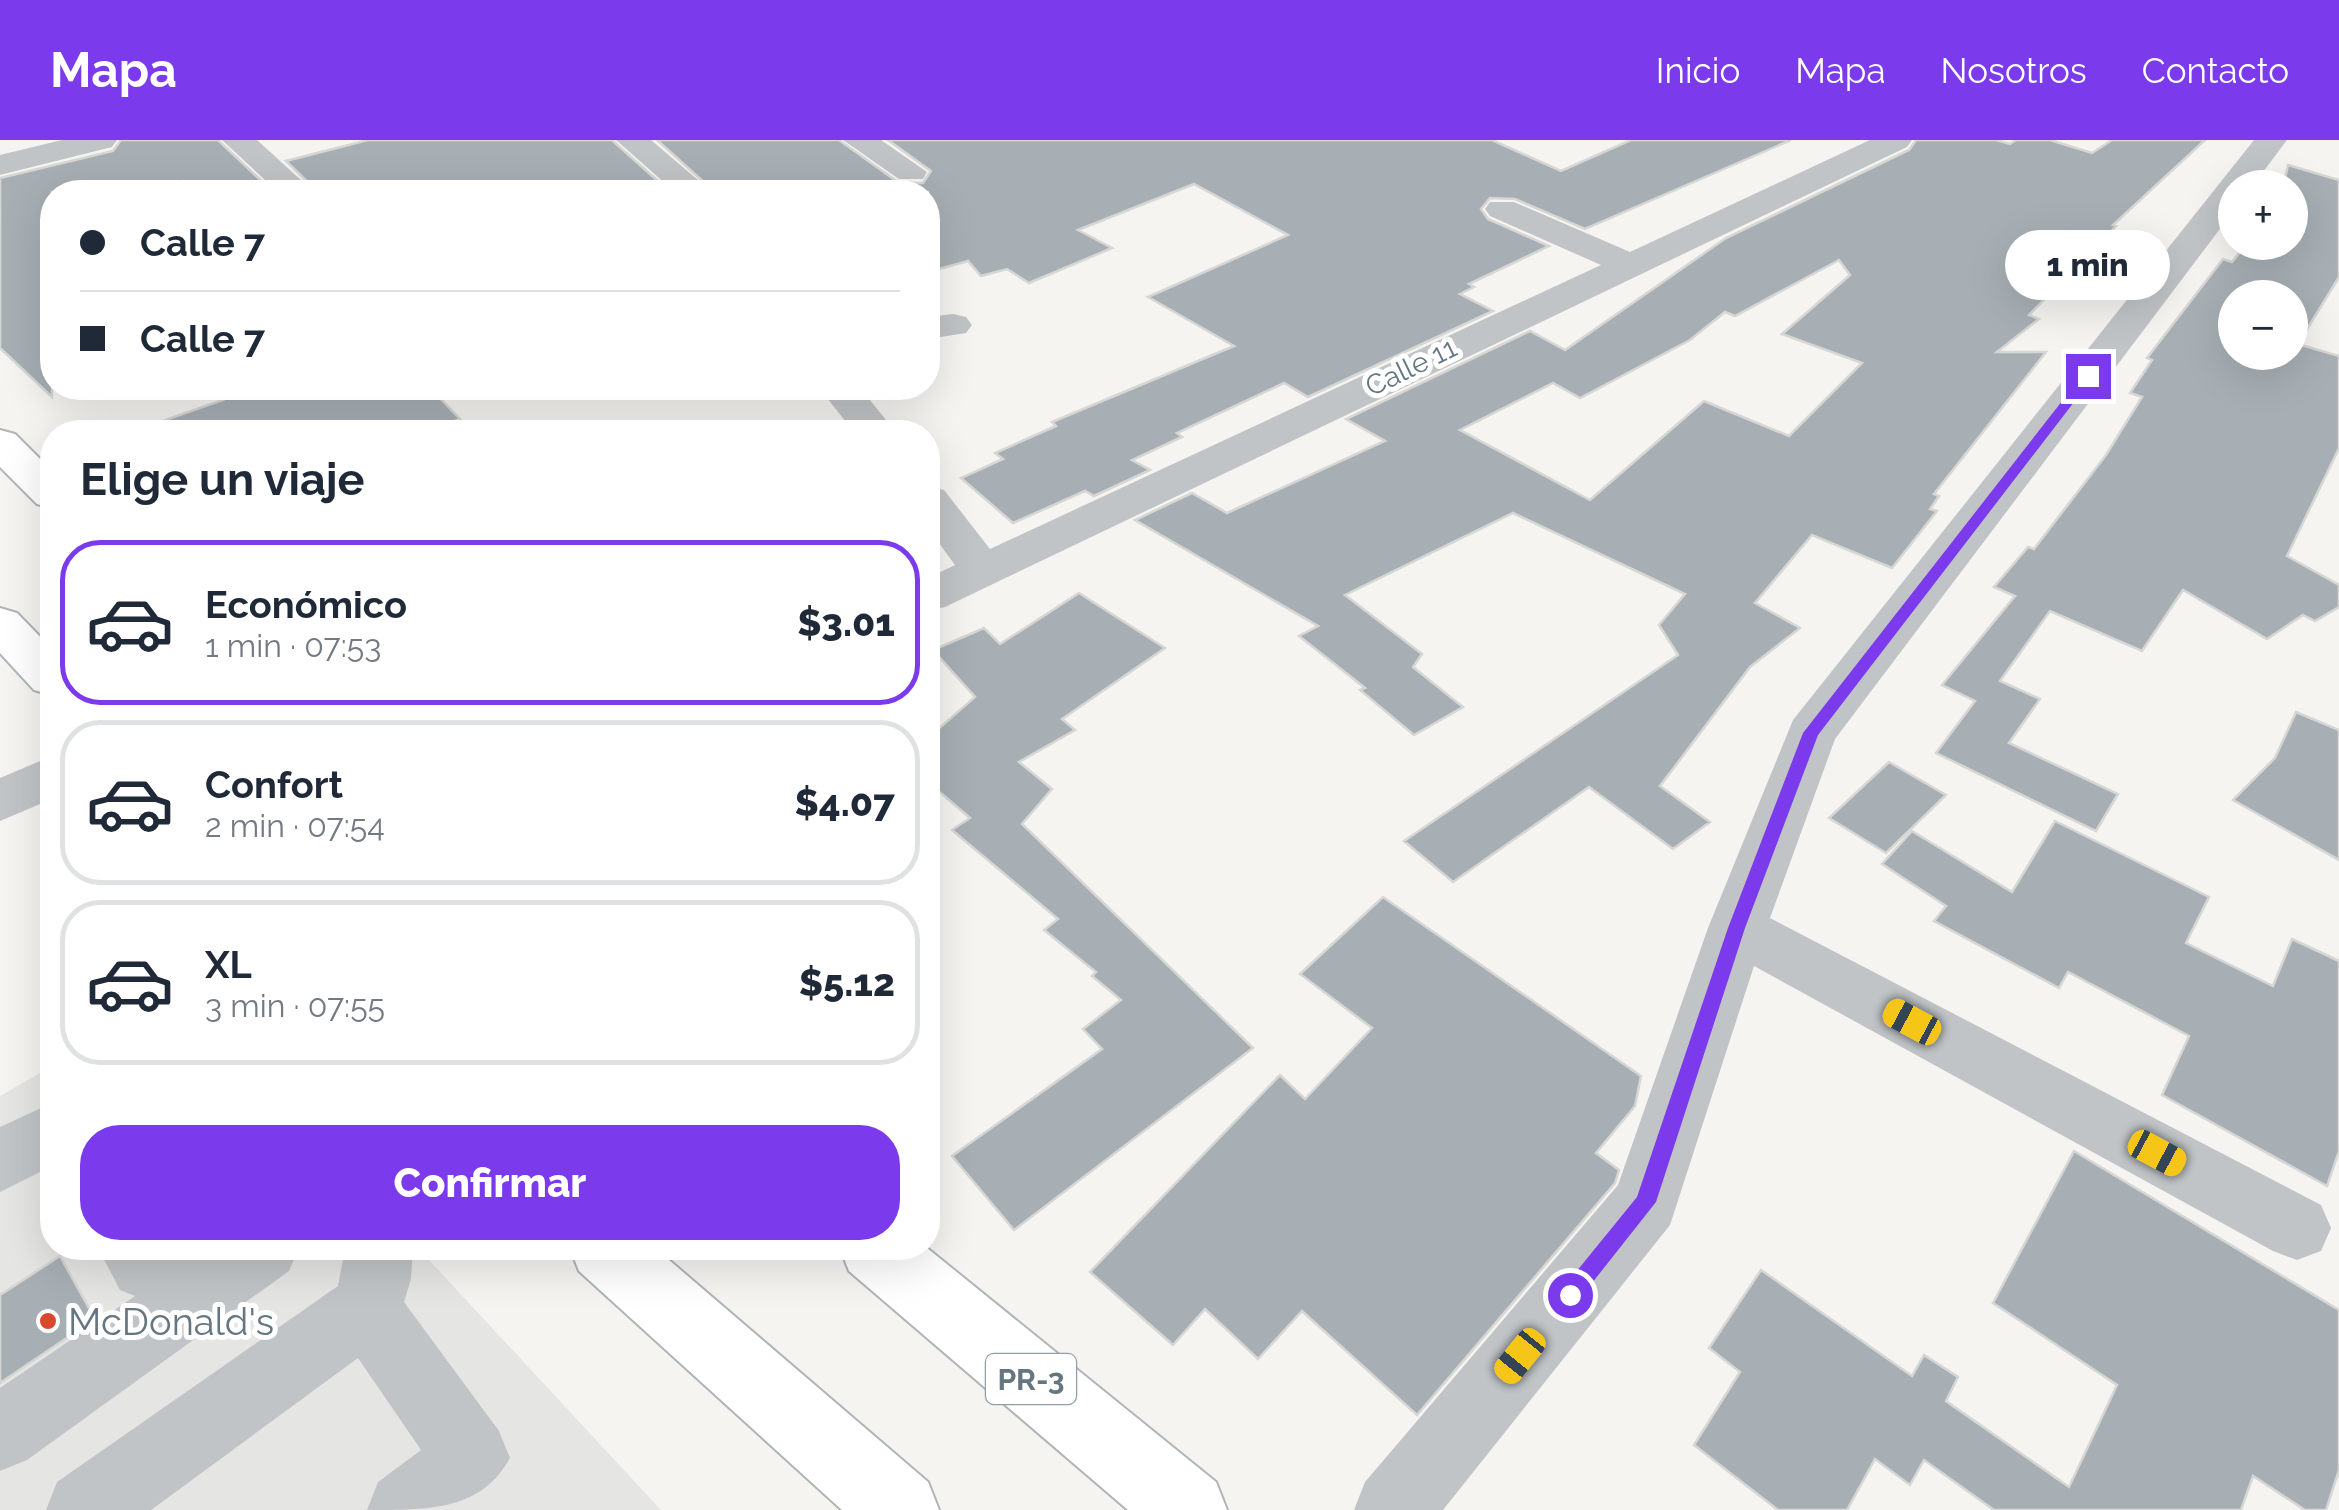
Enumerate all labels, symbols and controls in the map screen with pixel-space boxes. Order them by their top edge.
text: Mapa [50,42,177,98]
text: Inicio [1656,50,1740,91]
text: Mapa [1795,50,1885,91]
text: Nosotros [1940,50,2087,91]
text: Contacto [2142,50,2289,91]
map controls [2218,170,2308,370]
button: + [2218,170,2308,260]
text: Calle 7 [140,220,265,265]
callout: 1 min [2006,231,2170,301]
text: 1 min [2046,246,2129,283]
button: − [2218,280,2308,370]
text: Calle 7 [140,316,265,361]
street label: Calle 11 [1360,331,1462,403]
route end [2066,354,2111,399]
text: Elige un viaje [80,453,364,506]
icon: car [85,578,175,668]
text: Económico [205,582,407,627]
text: $3.01 [797,600,895,645]
text: 1 min · 07:53 [205,627,381,664]
icon: car [85,758,175,848]
text: Confort [205,762,343,807]
text: $4.07 [794,780,895,825]
text: 2 min · 07:54 [205,807,385,844]
icon: car [85,938,175,1028]
text: XL [205,942,252,987]
text: $5.12 [799,960,895,1005]
text: 3 min · 07:55 [205,987,385,1024]
car [1878,995,1946,1049]
button: Confirmar [80,1125,900,1240]
car [2123,1126,2191,1180]
route start [1548,1273,1593,1318]
place label: McDonald's [68,1299,274,1344]
marker: McDonald's [37,1310,59,1332]
car [1489,1323,1551,1389]
road number: PR-3 [986,1354,1076,1404]

